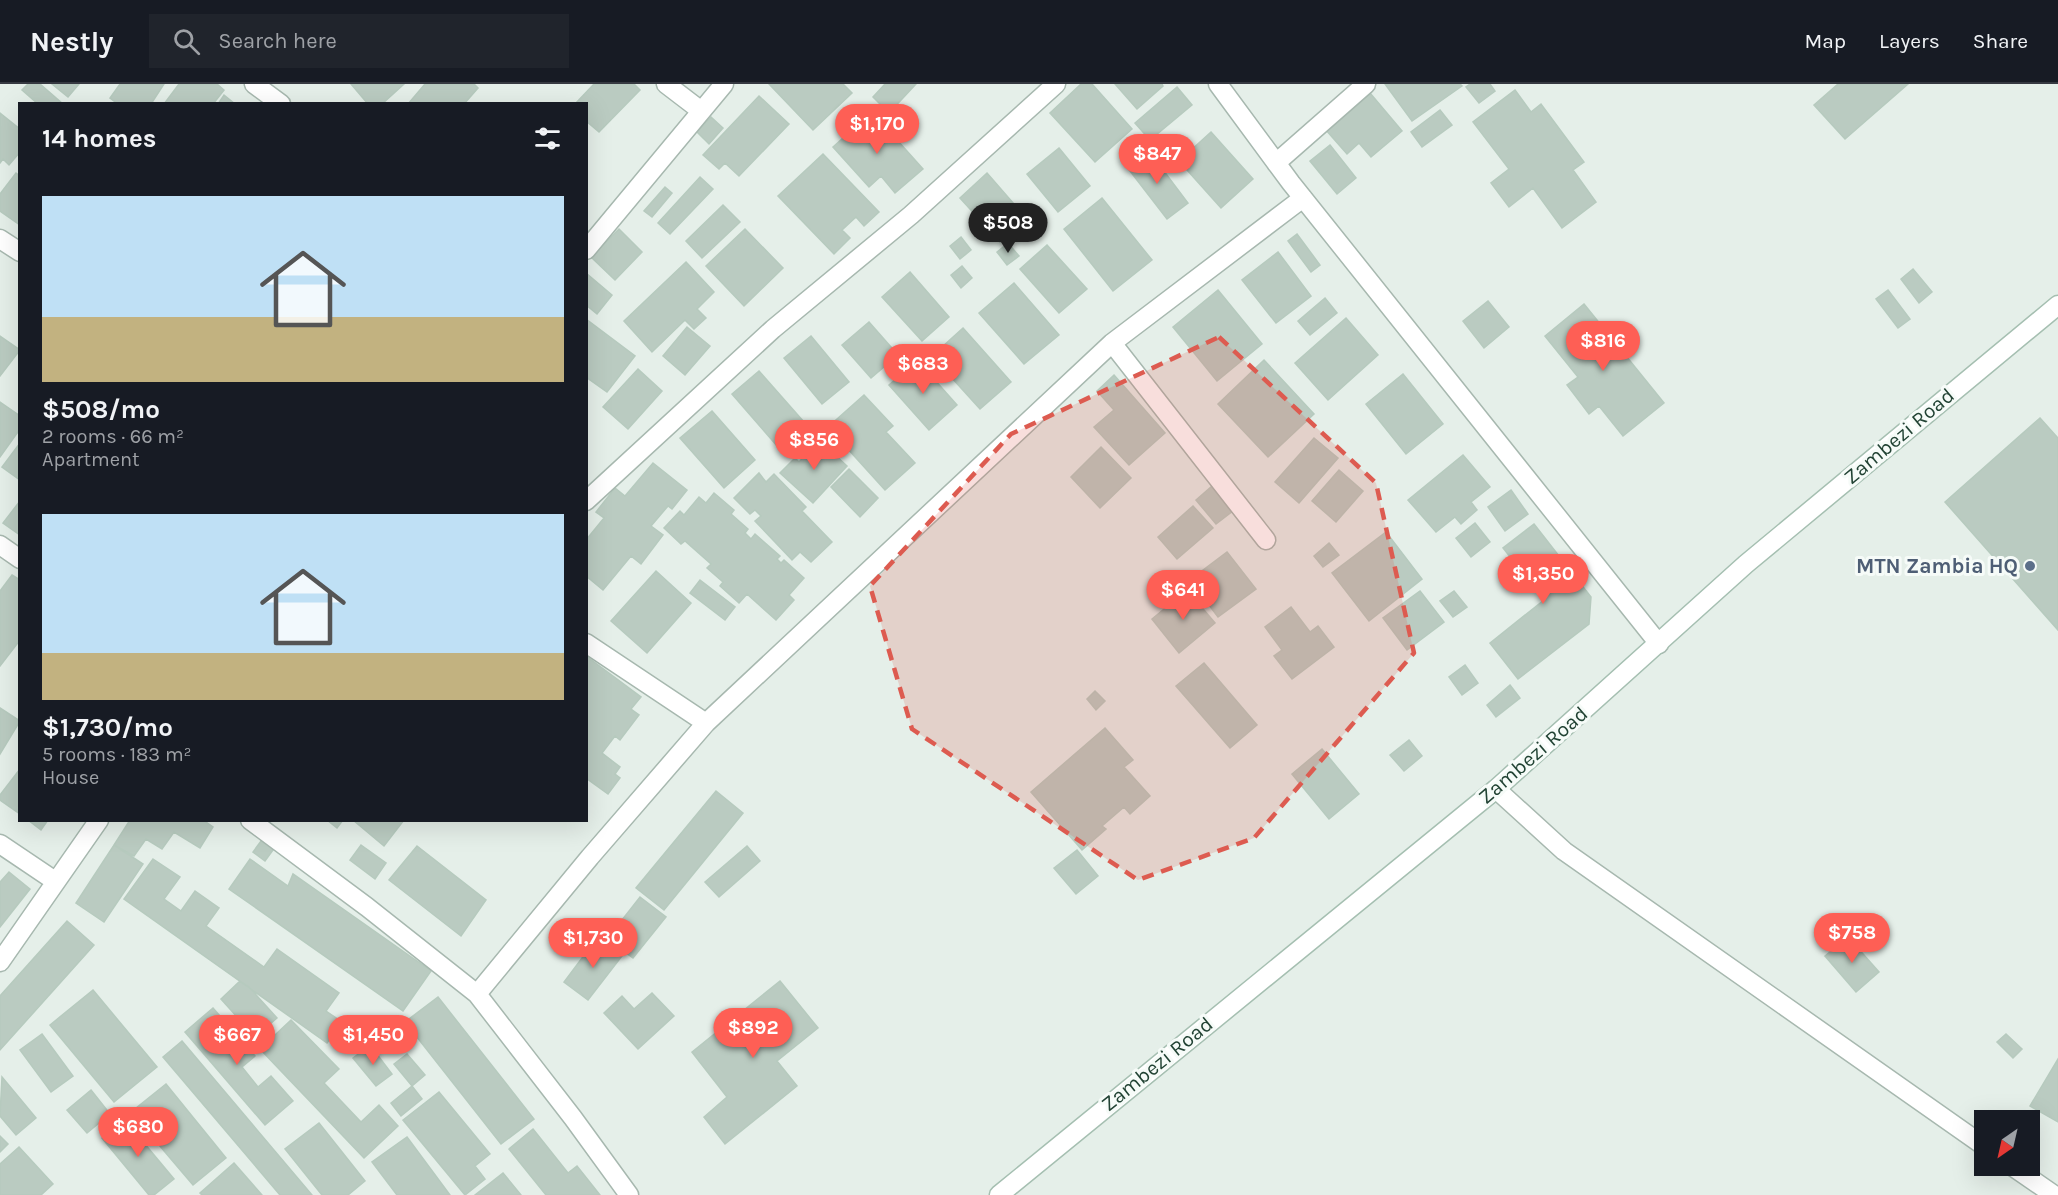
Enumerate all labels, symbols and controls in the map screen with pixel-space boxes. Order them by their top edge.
search box [149,14,569,68]
text: Nestly [30,25,113,58]
icon: search [170,25,203,58]
text: Search here [218,28,337,54]
text: Map [1804,29,1846,53]
text: Layers [1879,29,1940,53]
text: Share [1973,29,2028,53]
pin: $1,170 [828,104,926,155]
text: $1,170 [849,112,905,135]
icon: filters [531,122,564,155]
text: 14 homes [42,123,156,154]
pin: $847 [1121,134,1193,185]
text: $847 [1133,142,1181,165]
pin: $508 [972,203,1044,254]
text: $508 [983,211,1034,234]
icon: home [249,235,357,343]
pin: $816 [1567,321,1639,372]
text: $816 [1580,329,1626,352]
pin: $683 [887,344,959,395]
text: $683 [897,352,949,375]
street label: Zambezi Road [1839,383,1959,489]
text: $508/mo [42,394,160,425]
pin: $856 [778,420,850,471]
text: 2 rooms · 66 m² [42,425,184,448]
text: $856 [789,428,839,451]
text: Apartment [42,448,140,471]
icon: home [249,553,357,661]
pin: $1,350 [1494,554,1592,605]
place label: MTN Zambia HQ [1856,554,2018,578]
marker: MTN Zambia HQ [2023,559,2037,573]
text: $1,350 [1512,562,1574,585]
pin: $641 [1147,570,1219,621]
text: $641 [1161,578,1205,601]
street label: Zambezi Road [1474,701,1592,809]
text: $1,730/mo [42,712,173,743]
text: 5 rooms · 183 m² [42,743,192,766]
text: House [42,766,99,789]
pin: $758 [1816,913,1888,964]
pin: $1,730 [544,918,642,969]
text: $758 [1828,921,1876,944]
text: $1,730 [562,926,624,949]
pin: $892 [717,1008,789,1059]
street label: Zambezi Road [1096,1012,1218,1116]
pin: $667 [201,1015,273,1066]
pin: $1,450 [324,1015,422,1066]
text: $892 [727,1016,779,1039]
text: $667 [213,1023,261,1046]
text: $1,450 [342,1023,404,1046]
pin: $680 [102,1107,174,1158]
north arrow [1974,1110,2040,1176]
map controls [1974,1110,2040,1176]
text: $680 [112,1115,164,1138]

